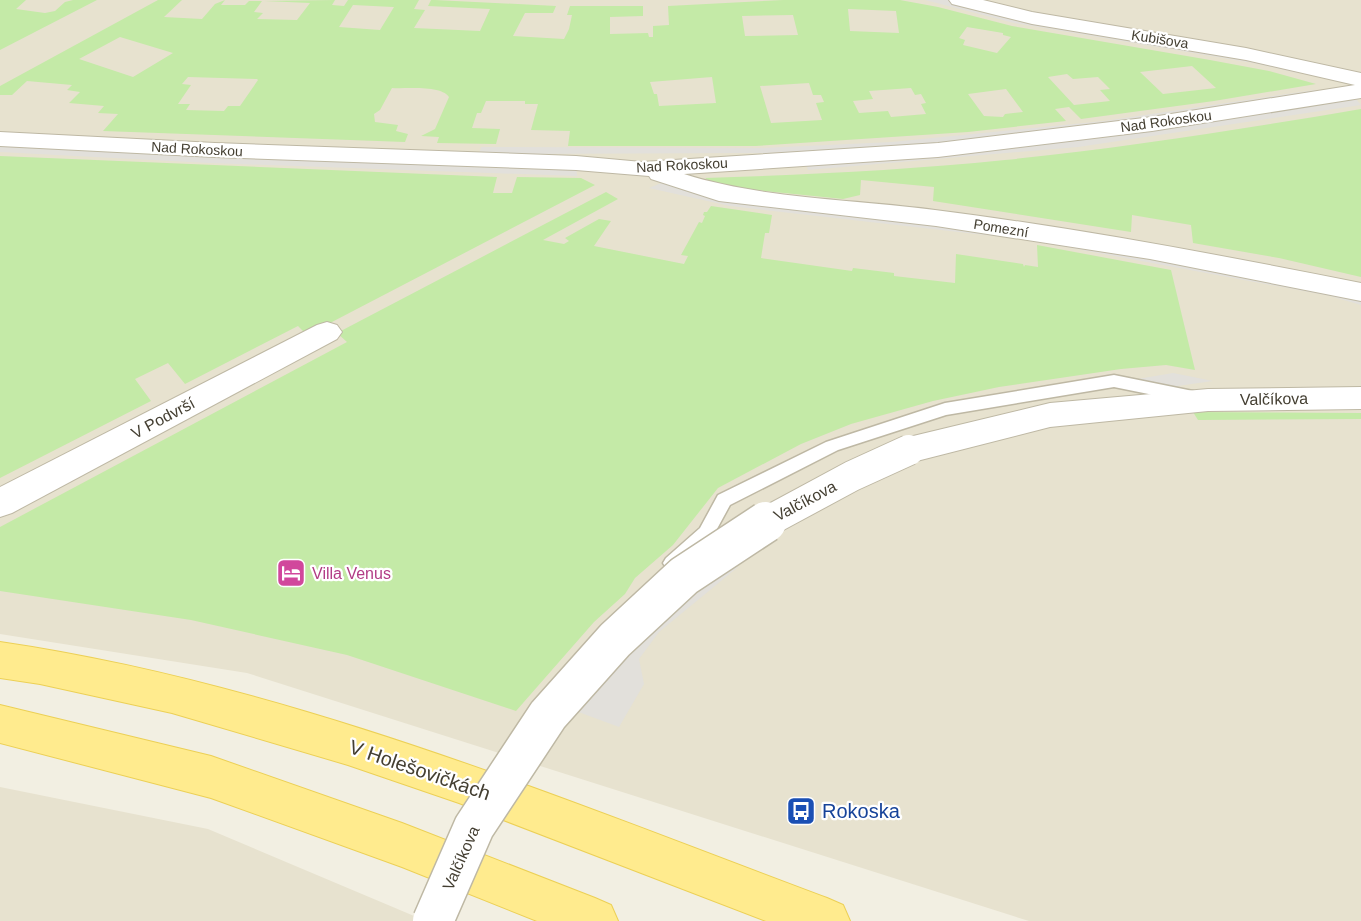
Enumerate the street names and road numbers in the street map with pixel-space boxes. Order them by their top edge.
street label: Kubišova [1130,27,1190,51]
street label: Nad Rokoskou [1119,107,1213,135]
street label: Nad Rokoskou [151,139,243,159]
street label: Nad Rokoskou [636,155,728,175]
street label: Pomezní [972,216,1030,240]
street label: Valčíkova [1240,390,1308,408]
street label: V Podvrší [128,394,198,442]
street label: Valčíkova [771,477,839,525]
street label: V Holešovičkách [347,736,493,804]
street label: Valčíkova [439,823,483,893]

